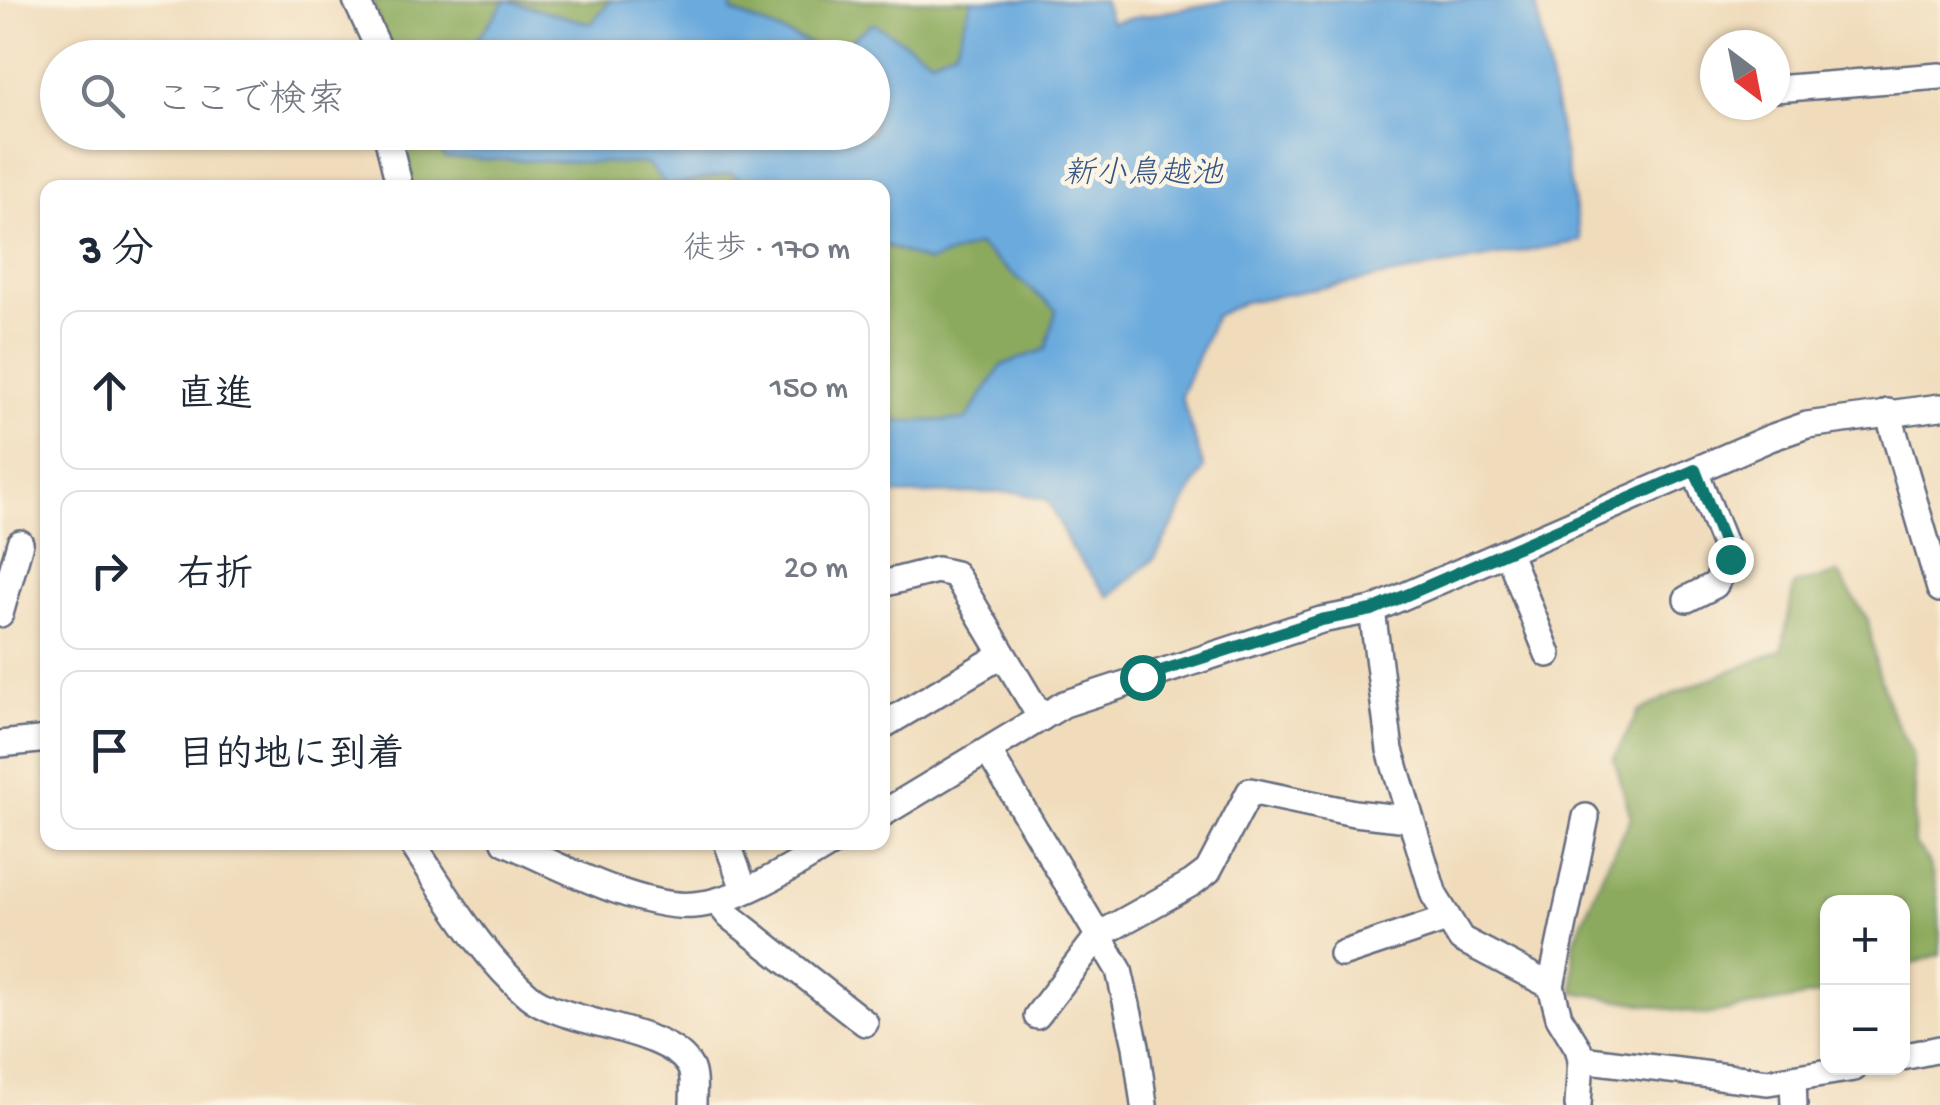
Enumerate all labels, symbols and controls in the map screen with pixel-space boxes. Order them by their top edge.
north arrow [1700,30,1790,120]
search box [40,40,890,150]
icon: search [75,68,130,123]
text: ここで検索 [155,81,345,125]
water label: 新小鳥越池 [1063,155,1224,195]
text: 3 分 [80,229,154,278]
text: 徒歩 · 170 m [683,232,850,270]
icon: ahead [82,363,137,418]
text: 150 m [770,371,848,409]
text: 直進 [177,376,253,420]
route end [1708,537,1754,583]
icon: right [82,543,137,598]
text: 20 m [784,551,848,589]
text: 右折 [177,556,253,600]
route start [1120,655,1166,701]
icon: arrive [82,723,137,778]
text: 目的地に到着 [177,736,405,780]
map controls [1820,895,1910,1075]
button: + [1820,895,1910,985]
button: − [1820,985,1910,1075]

